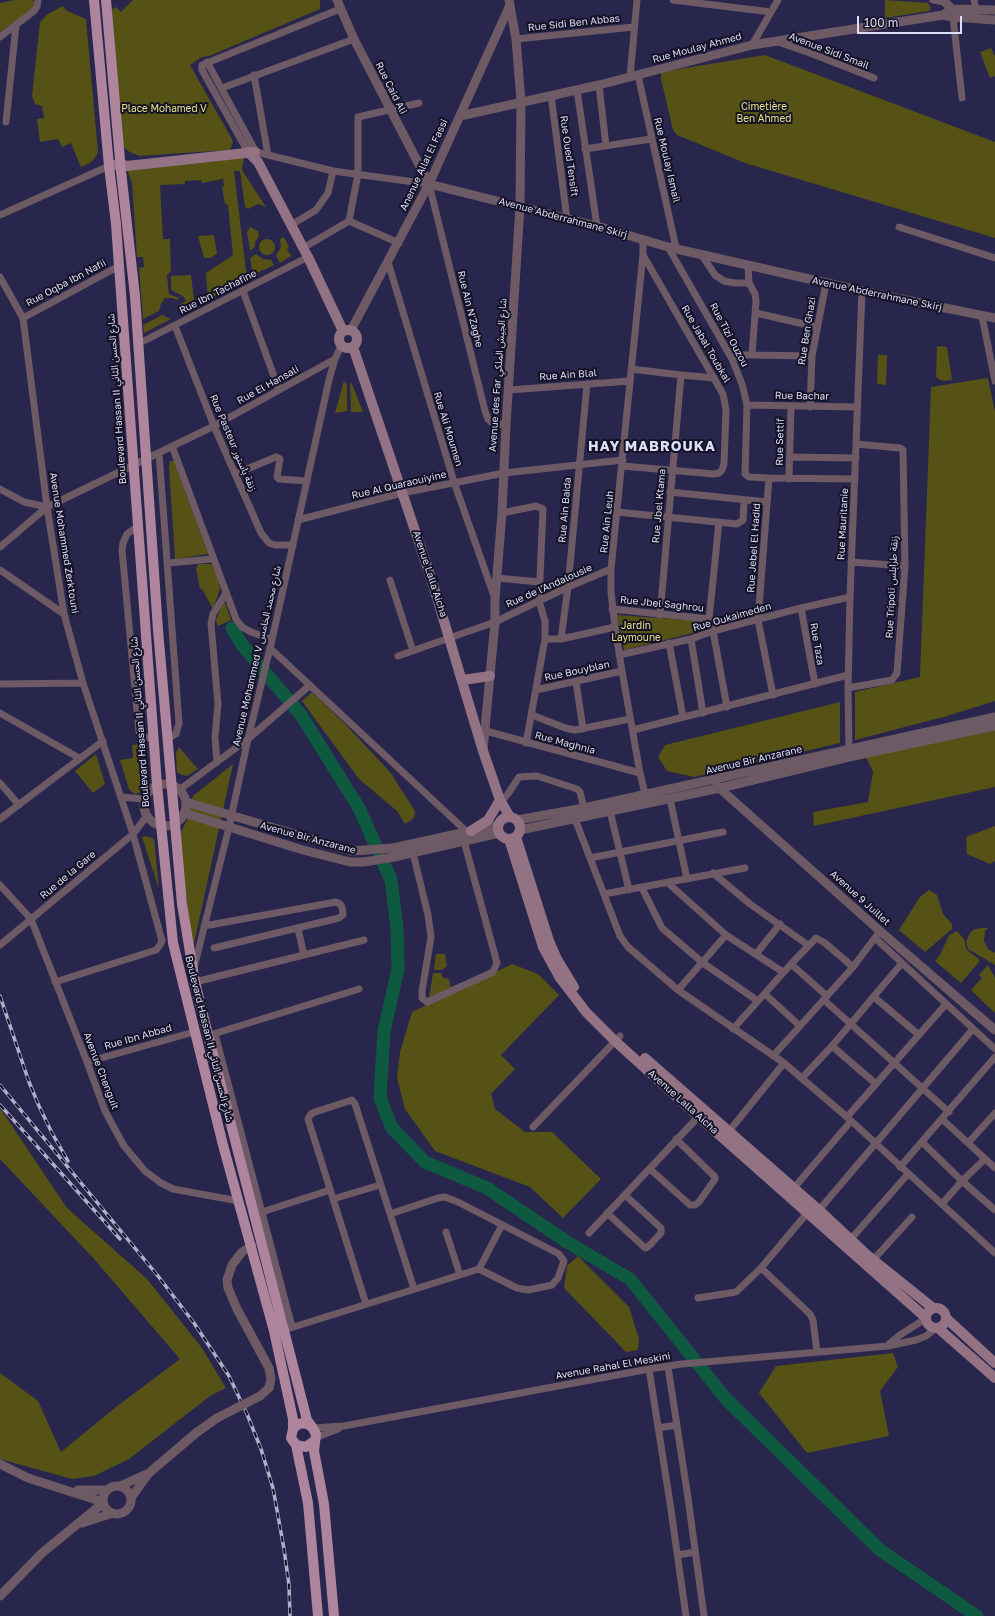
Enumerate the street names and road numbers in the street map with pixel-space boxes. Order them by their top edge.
street label: Rue Sidi Ben Abbas [527,12,621,34]
street label: Rue Moulay Ahmed [651,30,743,66]
street label: Avenue Sidi Smail [787,30,871,72]
street label: Rue Caid Ali [373,60,409,116]
street label: Rue Oued Tensift [557,115,581,197]
street label: Rue Moulay Ismail [651,116,683,204]
street label: Anenue Allal El Fassi [397,117,451,213]
street label: Avenue Abderrahmane Skirj [498,195,628,241]
street label: Rue Oqba Ibn Nafii [24,257,108,309]
street label: Rue Ibn Tachafine [177,267,259,317]
street label: Rue Ain N'Zaghe [455,269,485,349]
street label: Avenue Abderrahmane Skirj [811,274,943,314]
street label: Rue Ben Ghazi [796,296,818,366]
street label: Avenue des Far شارع الجيش الملكي [487,298,509,452]
street label: Rue Tizi Ouzou [707,301,751,369]
street label: Rue Jabal Toubkal [679,303,733,385]
street label: Boulevard Hassan II شارع الحسن الثاني [105,313,129,485]
street label: Rue El Hansali [235,363,301,407]
street label: Rue Ain Blal [539,367,597,383]
street label: Rue Ali Moumen [431,390,465,468]
street label: Rue Bachar [775,390,829,402]
street label: Rue Pasteur زنقة باستور [207,393,259,493]
street label: Rue Settif [774,418,786,466]
street label: Rue Al Quaraouiyine [351,468,447,502]
street label: Rue Jbel Ktama [650,468,668,544]
street label: Avenue Mohammed Zerktouni [47,472,81,614]
street label: Rue Ain Baida [556,477,574,543]
street label: Rue Mauritanie [835,488,851,560]
street label: Rue Ain Leuh [598,490,616,554]
street label: Rue Jebel El Hadid [745,503,763,593]
street label: Avenue Lalla Aicha [410,529,450,619]
street label: Rue Tripoli زنقة طرابلس [883,535,901,639]
street label: Rue de l'Andalousie [504,562,594,610]
street label: Avenue Mohammed V شارع محمد الخامس [230,565,284,747]
street label: Rue Jbel Saghrou [619,594,705,614]
street label: Rue Oukaimeden [691,600,773,634]
street label: Rue Taza [807,622,827,666]
street label: Boulevard Hassan II شارع الحسن الثاني [128,636,152,808]
street label: Rue Bouyblan [543,658,611,684]
street label: Rue Maghnia [534,729,596,757]
street label: Avenue Bir Anzarane [705,743,803,777]
street label: Avenue Bir Anzarane [259,819,357,857]
street label: Rue de la Gare [38,848,98,902]
street label: Avenue 9 Juillet [827,868,893,928]
street label: Boulevard Hassan II شارع الحسن الثاني [182,955,236,1123]
street label: Rue Ibn Abbad [103,1022,173,1052]
street label: Avenue Chenguit [81,1031,121,1111]
street label: Avenue Lalla Aicha [645,1067,721,1137]
street label: Avenue Rahal El Meskini [555,1350,671,1382]

